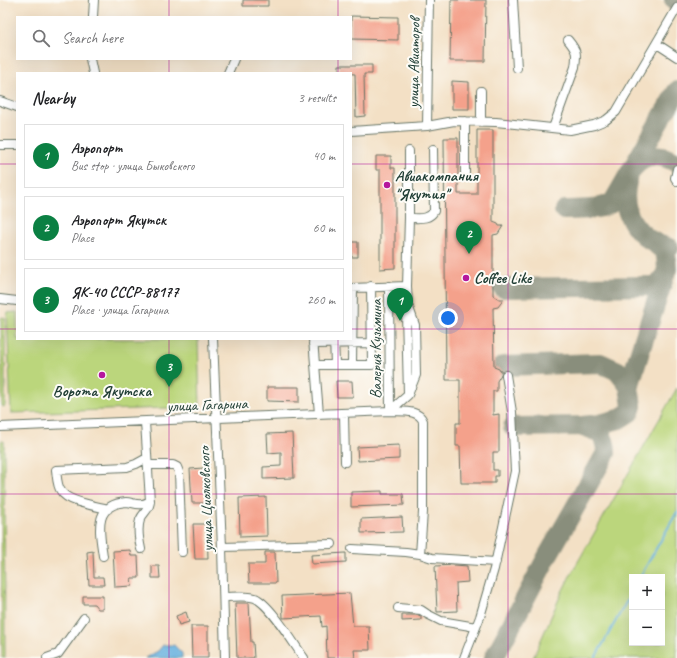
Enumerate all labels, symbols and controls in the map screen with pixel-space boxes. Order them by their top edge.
street label: улица Авиаторов [403,15,425,109]
search box [16,16,352,60]
icon: search [30,27,52,49]
text: Search here [62,29,123,48]
text: Nearby [32,88,75,109]
text: 3 results [298,90,336,106]
text: Аэропорт [71,139,122,158]
text: 1 [43,148,49,164]
text: 40 m [313,148,335,164]
text: Bus stop · улица Быковского [71,158,194,174]
place label: Авиакомпания "Якутия" [395,166,480,204]
marker: Авиакомпания "Якутия" [382,180,392,190]
text: Аэропорт Якутск [71,211,166,230]
text: 2 [43,220,49,236]
text: 60 m [313,220,335,236]
pin: 2 [456,221,482,254]
text: Place [71,230,94,246]
place label: Coffee Like [474,268,533,288]
marker: Coffee Like [461,273,471,283]
text: ЯК-40 СССР-88177 [71,283,178,302]
pin: 1 [387,288,413,321]
text: 3 [43,292,49,308]
text: 260 m [307,292,335,308]
street label: Валерия Кузьмина [366,298,386,399]
text: Place · улица Гагарина [71,302,168,318]
your location [438,308,458,328]
pin: 3 [156,354,182,387]
marker: Ворота Якутска [97,370,107,380]
place label: Ворота Якутска [53,381,152,401]
street label: улица Гагарина [165,394,249,416]
street label: улица Циолковского [194,444,218,553]
map controls [629,574,665,646]
button: + [629,574,665,610]
button: − [629,610,665,646]

